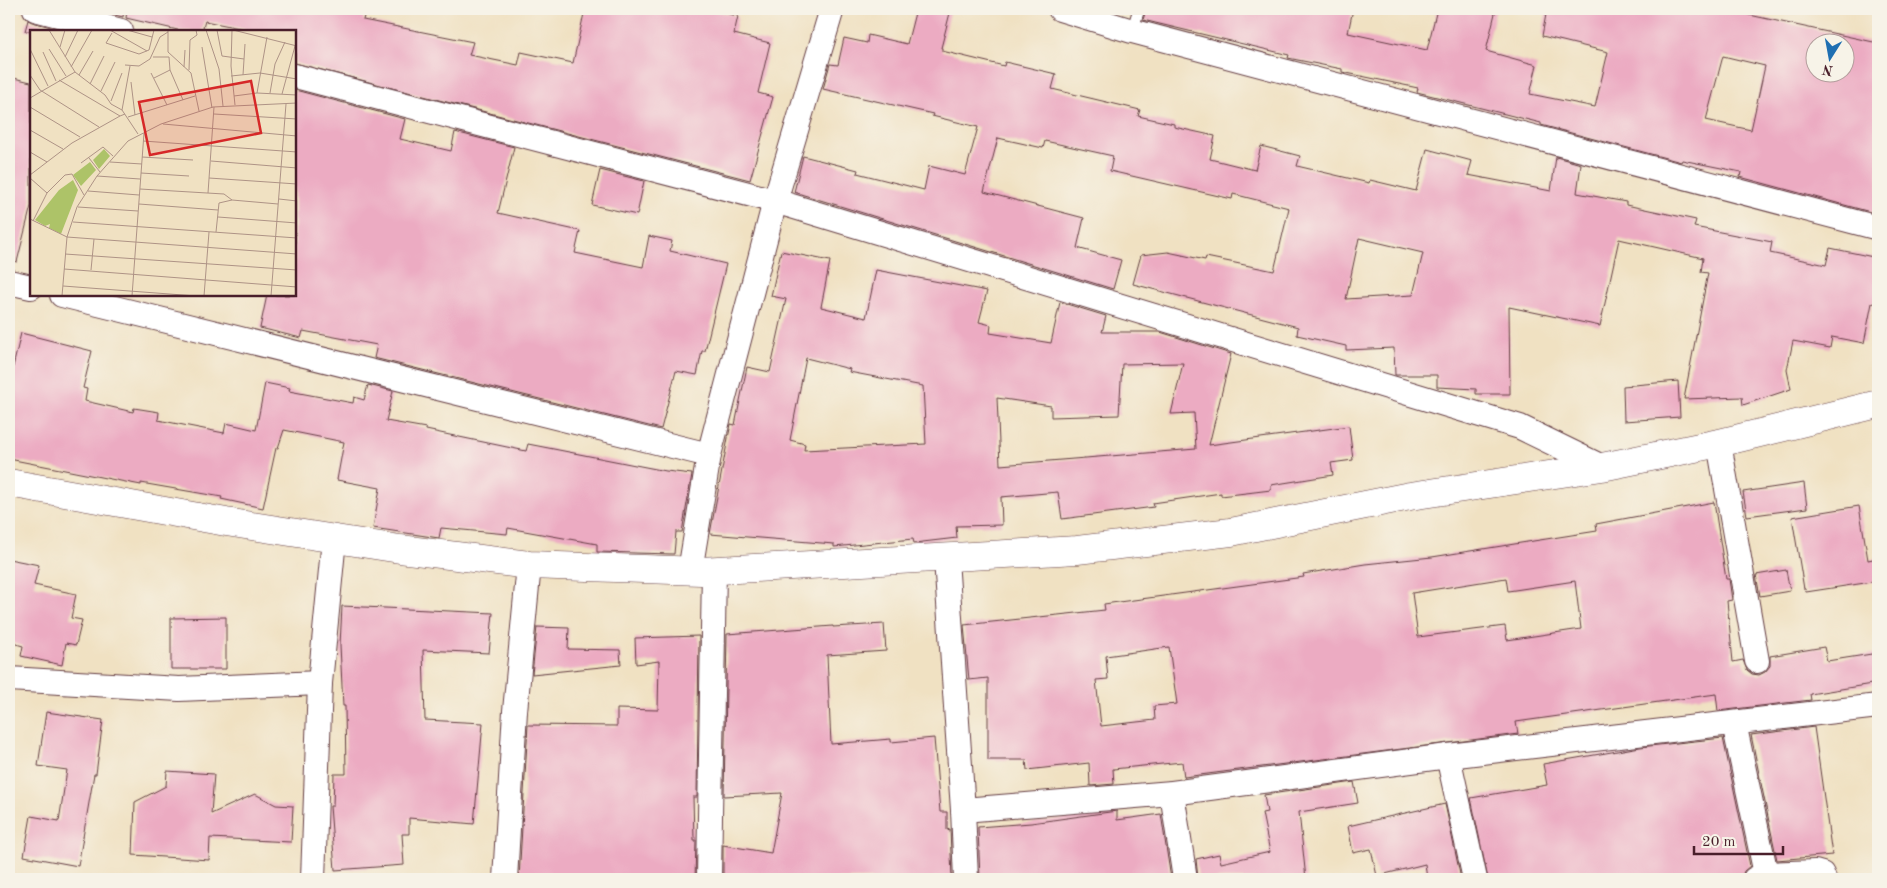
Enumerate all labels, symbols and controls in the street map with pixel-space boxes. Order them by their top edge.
inset map [30,30,296,296]
north arrow [1804,32,1854,82]
text: N [1821,62,1834,78]
scale bar [1694,823,1783,855]
text: 20 m [1702,835,1736,850]

